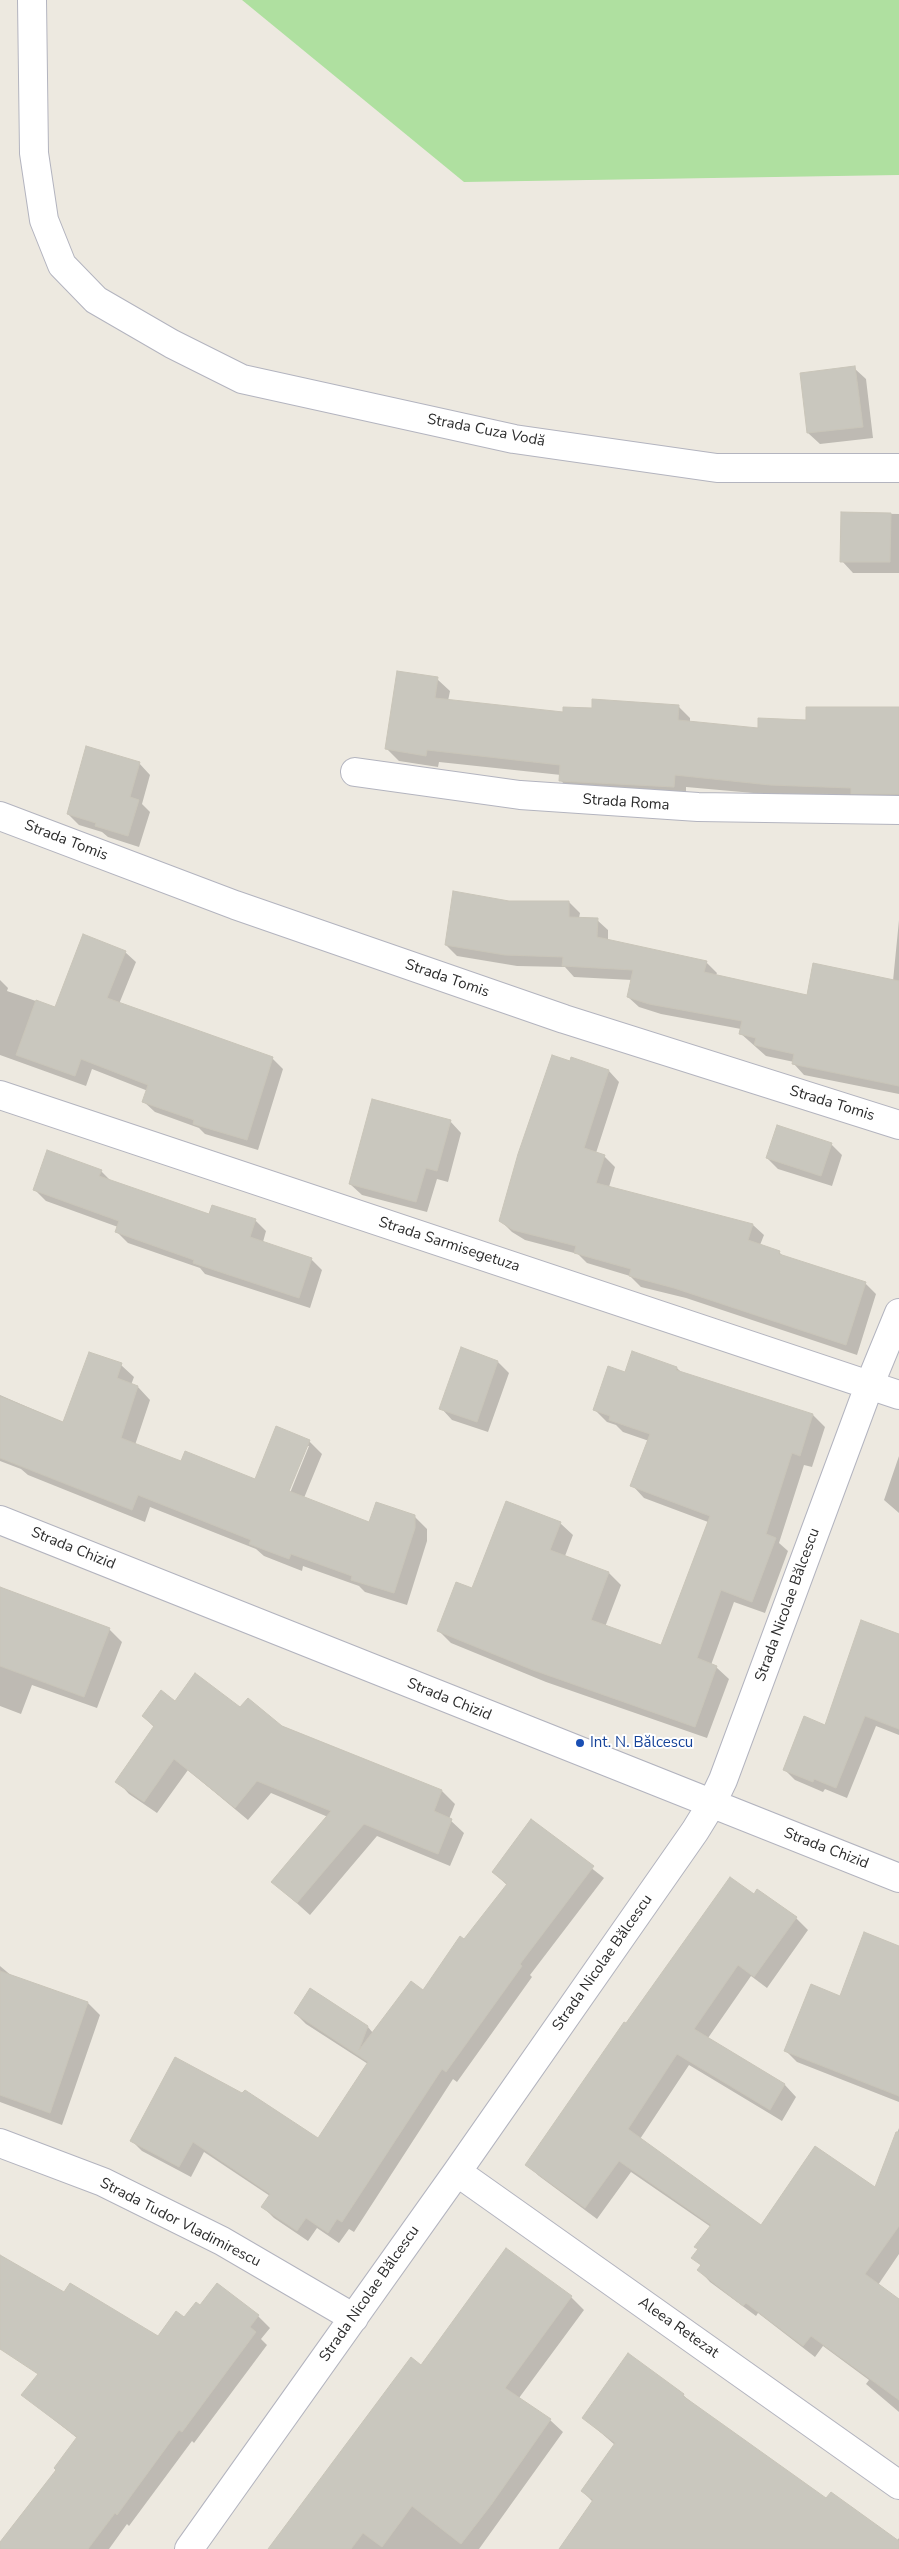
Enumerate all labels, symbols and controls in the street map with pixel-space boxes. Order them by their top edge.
street label: Strada Cuza Vodă [426,411,546,451]
street label: Strada Roma [582,791,670,815]
street label: Strada Tomis [22,817,110,865]
street label: Strada Tomis [402,956,492,1002]
street label: Strada Tomis [787,1083,877,1125]
street label: Strada Sarmisegetuza [376,1214,522,1276]
street label: Strada Chizid [28,1524,118,1574]
street label: Strada Nicolae Bălcescu [752,1526,824,1684]
street label: Strada Chizid [404,1675,494,1725]
place label: Int. N. Bălcescu [590,1734,693,1752]
marker: Int. N. Bălcescu [574,1737,586,1749]
street label: Strada Chizid [781,1825,871,1873]
street label: Strada Nicolae Bălcescu [549,1891,657,2035]
street label: Strada Tudor Vladimirescu [97,2175,263,2271]
street label: Strada Nicolae Bălcescu [316,2222,424,2366]
street label: Aleea Retezat [634,2294,722,2362]

